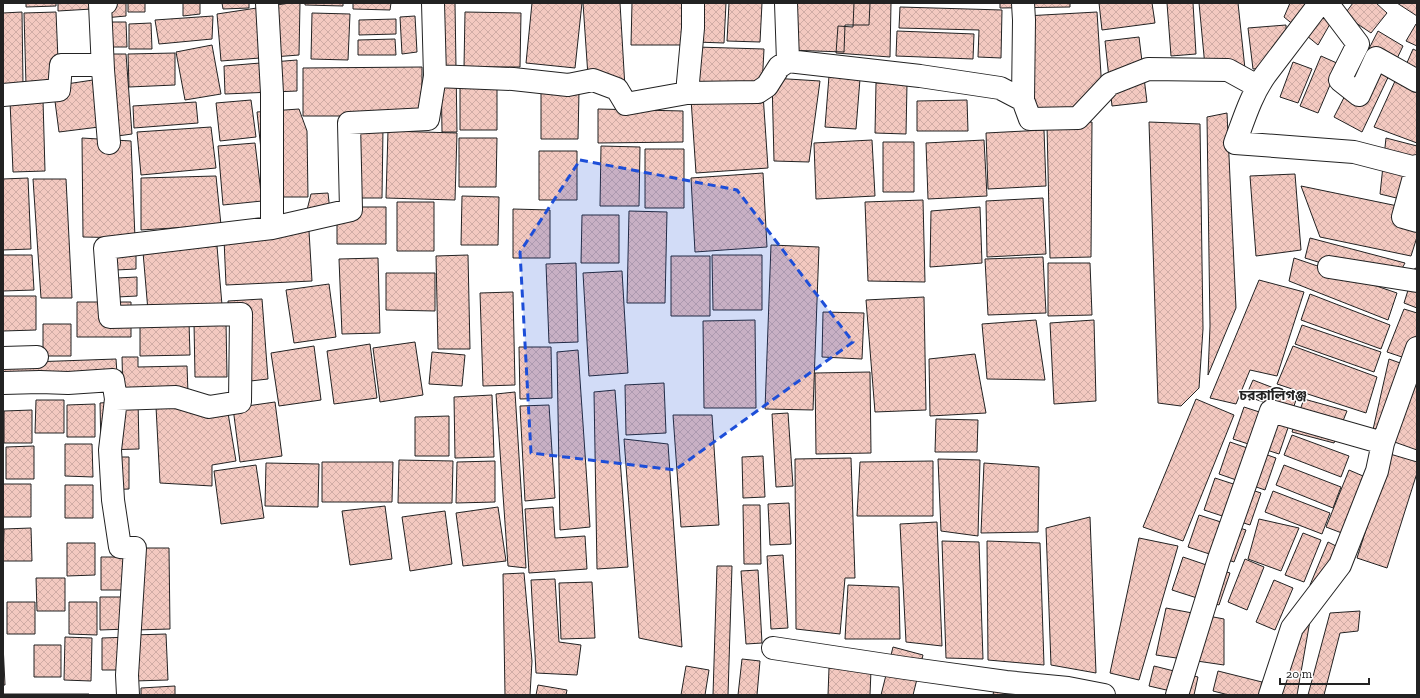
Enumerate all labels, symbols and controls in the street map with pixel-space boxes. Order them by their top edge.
district label: চরকালিগঞ্জ [1238,387,1307,404]
scale bar [1280,660,1369,686]
text: 20 m [1286,667,1313,681]

